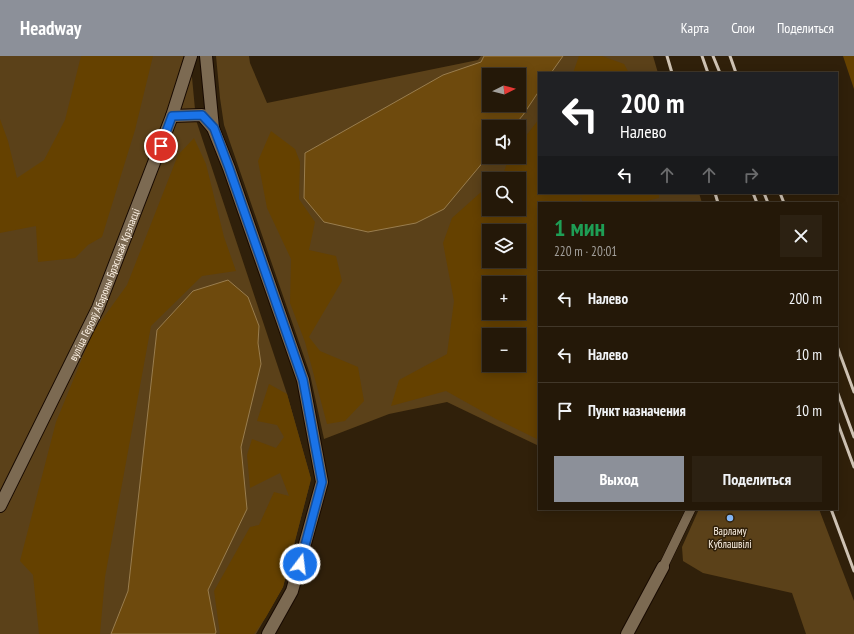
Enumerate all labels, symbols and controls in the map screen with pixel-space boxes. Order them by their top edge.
text: Headway [20,16,81,40]
text: Карта [681,19,709,37]
text: Слои [731,19,755,37]
text: Поделиться [777,19,834,37]
north arrow [482,68,526,112]
map controls [482,68,526,372]
text: 200 m [620,84,684,121]
icon: left [554,88,606,140]
button: sound [482,120,526,164]
text: Налево [620,120,667,143]
pin [144,129,178,163]
icon: arrive [150,135,172,157]
icon: left [614,164,636,186]
icon: ahead [656,164,678,186]
icon: ahead [698,164,720,186]
icon: right [740,164,762,186]
button: search [482,172,526,216]
street label: вуліца Герояў Абароны Брэсцкай Крэпасці [66,206,143,363]
text: 1 мин [554,212,605,243]
button: close [780,215,822,257]
button: layers [482,224,526,268]
text: 220 m · 20:01 [554,243,617,260]
button: + [482,276,526,320]
icon: left [554,288,576,310]
text: Налево [588,289,628,308]
text: 200 m [789,289,822,308]
button: − [482,328,526,372]
icon: left [554,344,576,366]
text: Налево [588,345,628,364]
text: 10 m [796,345,822,364]
icon: arrive [554,400,576,422]
text: Пункт назначения [588,401,686,420]
text: 10 m [796,401,822,420]
button: Выход [554,456,684,502]
button: Поделиться [692,456,822,502]
marker: Варламу Кублашвілі [725,513,735,523]
place label: Варламу Кублашвілі [708,524,752,551]
position arrow [279,543,321,585]

